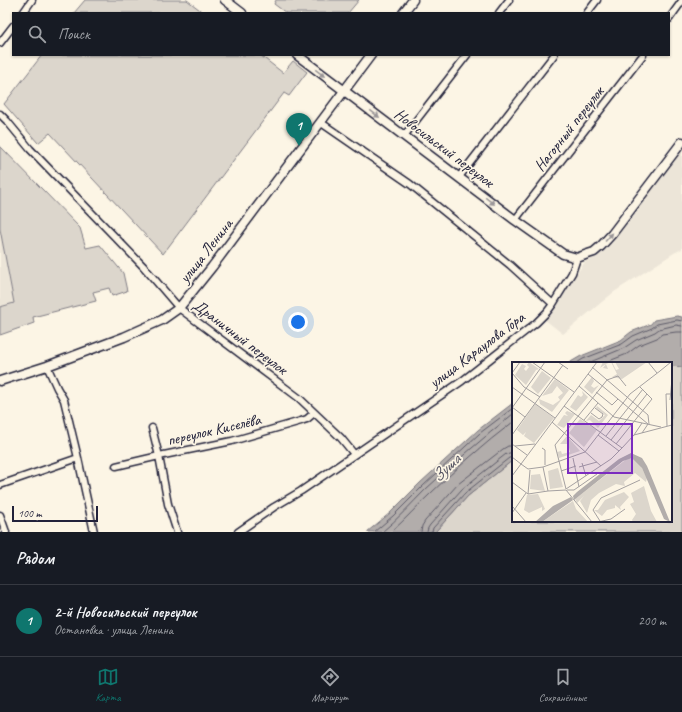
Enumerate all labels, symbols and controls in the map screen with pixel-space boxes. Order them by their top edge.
search box [12,12,670,56]
icon: search [26,23,48,45]
text: Поиск [58,25,90,44]
one-way arrow [315,69,326,77]
street label: Нагорный переулок [530,81,610,175]
street label: Новосильский переулок [390,104,499,193]
one-way arrow [370,110,380,118]
pin: 1 [286,113,312,146]
one-way arrow [485,196,495,204]
street label: улица Ленина [174,214,238,288]
one-way arrow [605,232,614,243]
street label: Драничный переулок [189,295,293,380]
street label: улица Караулова Гора [424,307,530,393]
your location [288,312,308,332]
inset map [512,362,672,522]
street label: переулок Киселёва [165,409,264,450]
water label: Зуша [427,448,466,487]
scale bar [12,504,98,523]
text: 100 m [18,506,42,520]
text: Рядом [16,548,54,569]
text: 2-й Новосильский переулок [54,603,196,622]
text: 1 [26,613,32,629]
text: 200 m [638,613,666,629]
text: Остановка · улица Ленина [54,622,173,638]
tab: Карта [95,666,121,704]
tab: Маршрут [312,666,348,704]
tab: Сохранённые [539,666,587,704]

